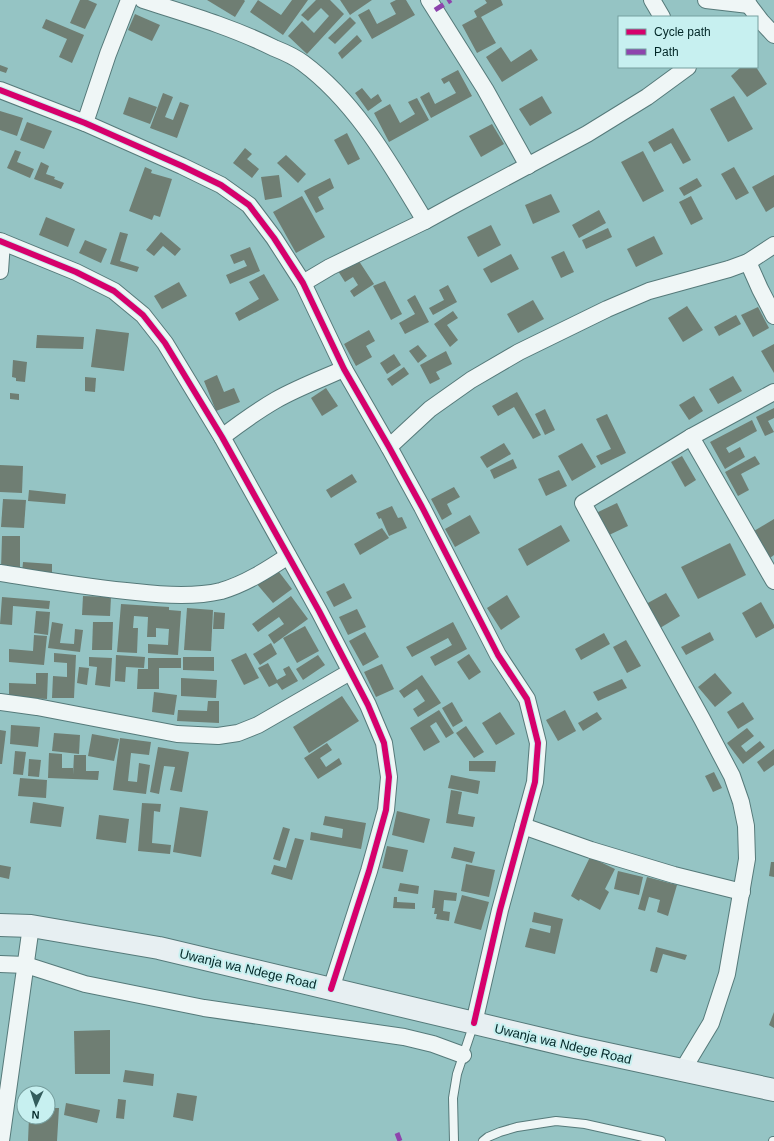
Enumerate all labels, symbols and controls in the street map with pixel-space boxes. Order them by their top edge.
legend [618,16,758,68]
text: Cycle path [654,25,711,39]
text: Path [654,45,679,59]
street label: Uwanja wa Ndege Road [178,946,318,992]
street label: Uwanja wa Ndege Road [493,1021,633,1067]
north arrow [16,1085,56,1125]
text: N [31,1109,40,1121]

